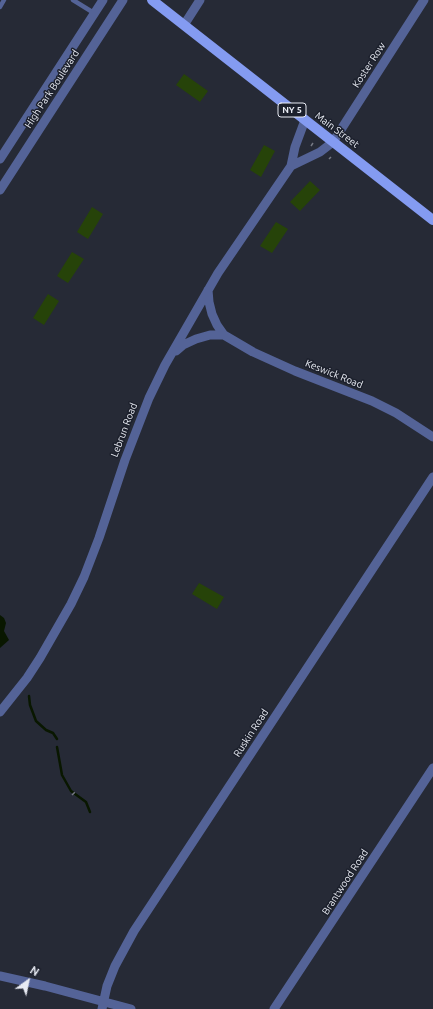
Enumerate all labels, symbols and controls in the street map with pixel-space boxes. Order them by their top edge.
street label: Koster Row [350,40,388,90]
street label: High Park Boulevard [22,48,82,130]
road number: NY 5 [278,103,306,117]
street label: Main Street [313,110,361,150]
street label: Keswick Road [303,357,365,391]
street label: Lebrun Road [108,401,140,459]
street label: Ruskin Road [231,707,271,759]
street label: Brantwood Road [319,847,371,917]
north arrow [8,961,48,1001]
text: N [28,964,41,978]

